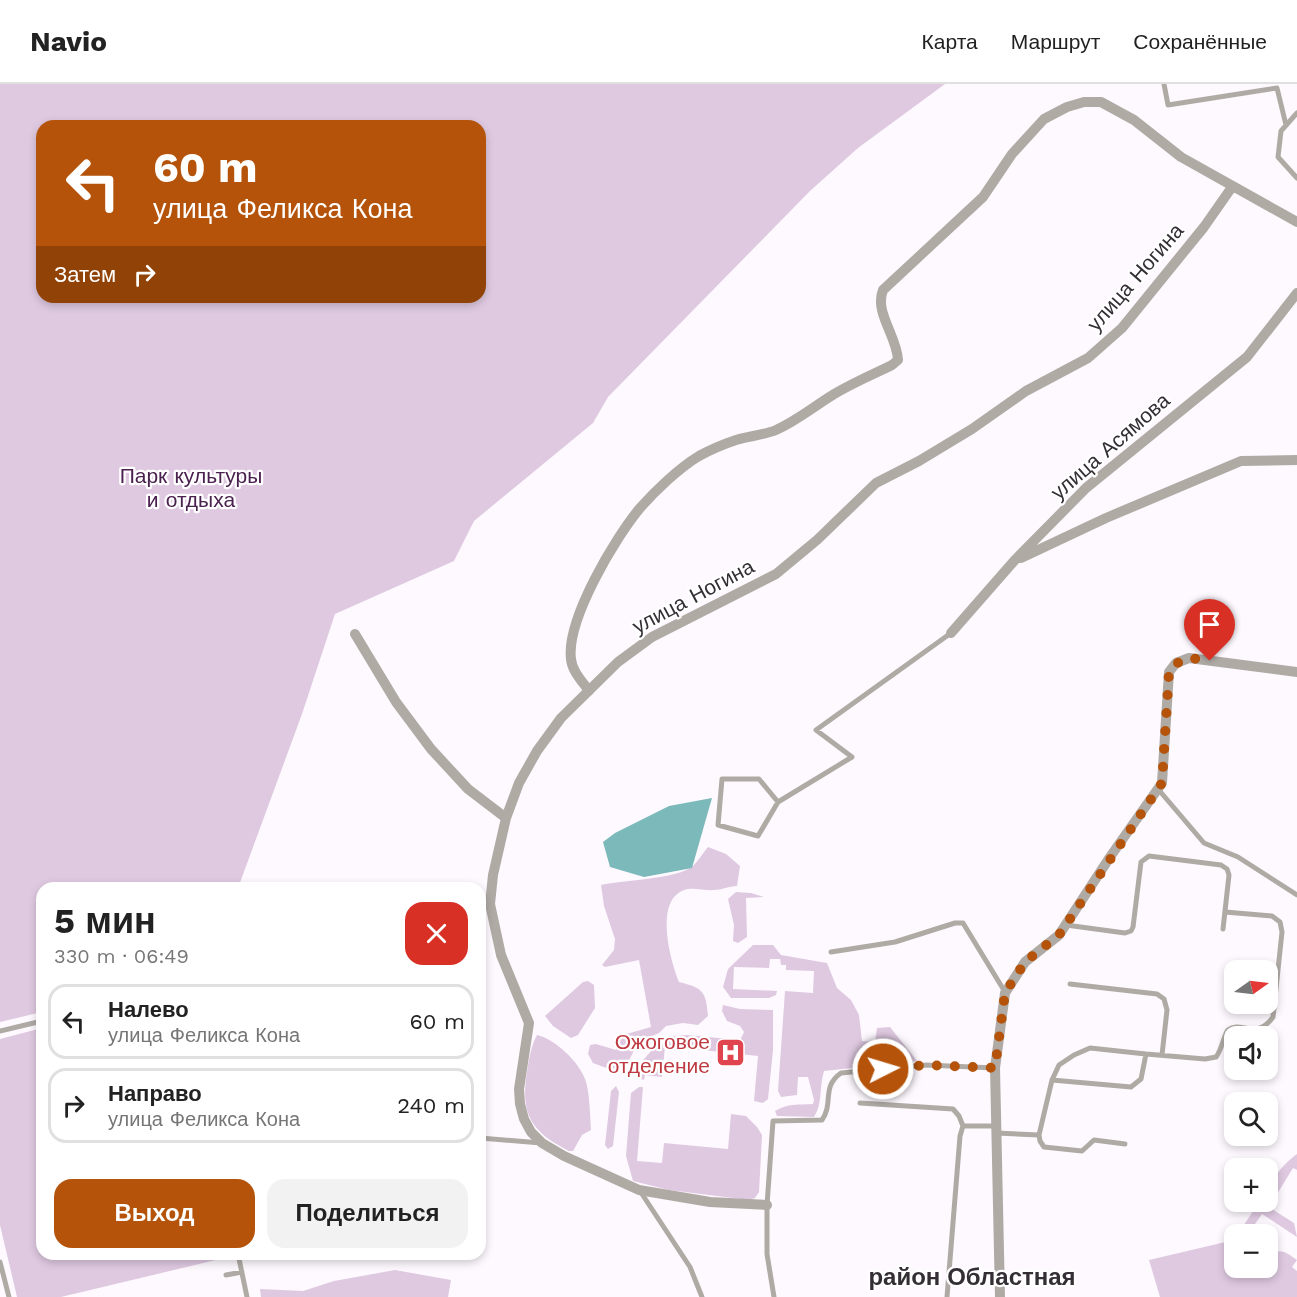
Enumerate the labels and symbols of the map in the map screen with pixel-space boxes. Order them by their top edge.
street label: улица Ногина [1081,218,1189,336]
street label: улица Асямова [1045,387,1175,504]
park label: Парк культуры и отдыха [120,463,262,512]
street label: улица Ногина [628,553,758,639]
pin [1184,599,1235,661]
north arrow [1224,960,1278,1014]
place label: Ожоговое отделение [608,1029,710,1078]
hospital icon: Ожоговое отделение [715,1037,747,1069]
position arrow [851,1037,915,1101]
district label: район Областная [868,1263,1076,1291]

